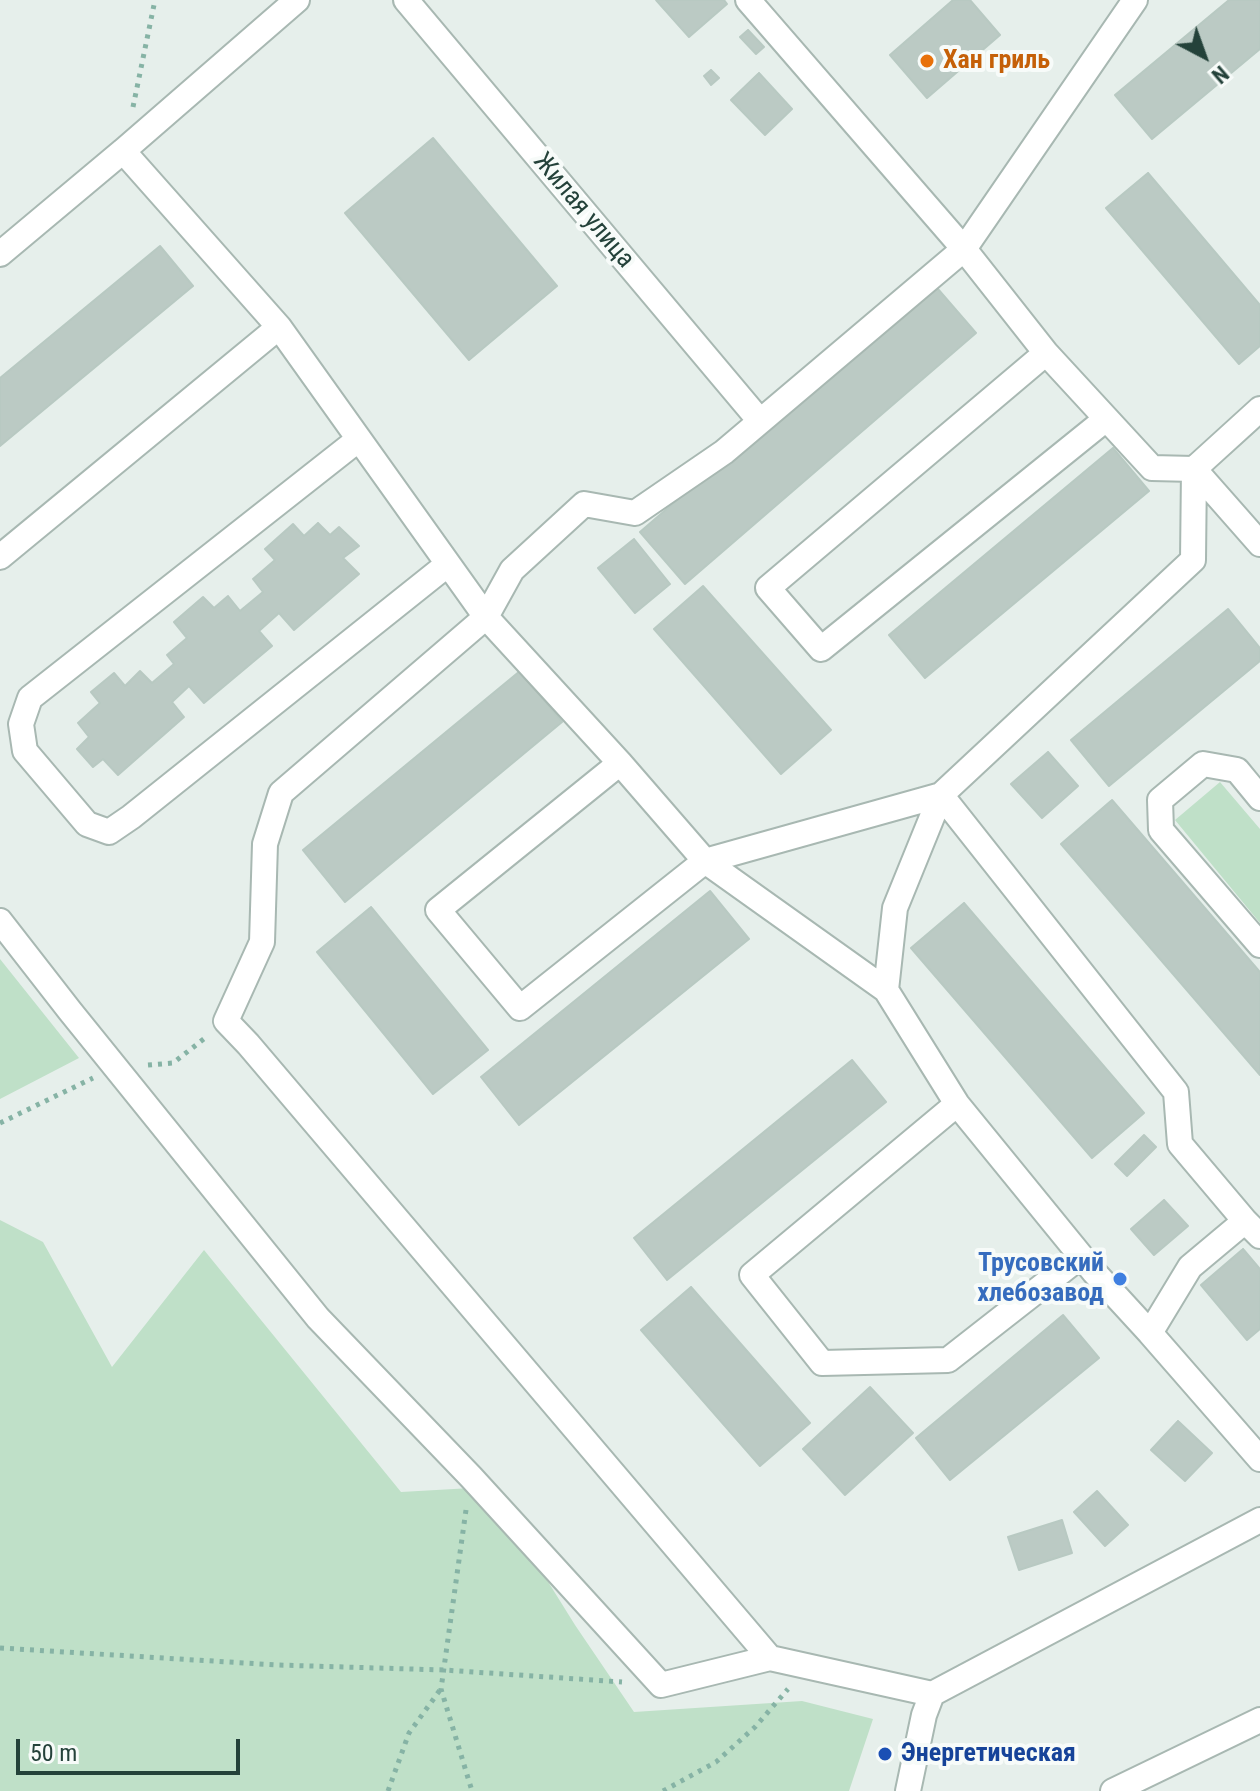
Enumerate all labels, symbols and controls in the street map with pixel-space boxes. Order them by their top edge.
north arrow [1164,16,1244,96]
place label: Хан гриль [943,45,1050,77]
marker: Хан гриль [918,52,936,70]
text: N [1207,61,1233,88]
street label: Жилая улица [526,147,640,275]
place label: Трусовский хлебозавод [977,1248,1104,1310]
marker: Трусовский хлебозавод [1111,1270,1129,1288]
scale bar [20,1723,244,1773]
place label: Энергетическая [901,1738,1076,1770]
text: 50 m [30,1739,77,1767]
marker: Энергетическая [876,1745,894,1763]

